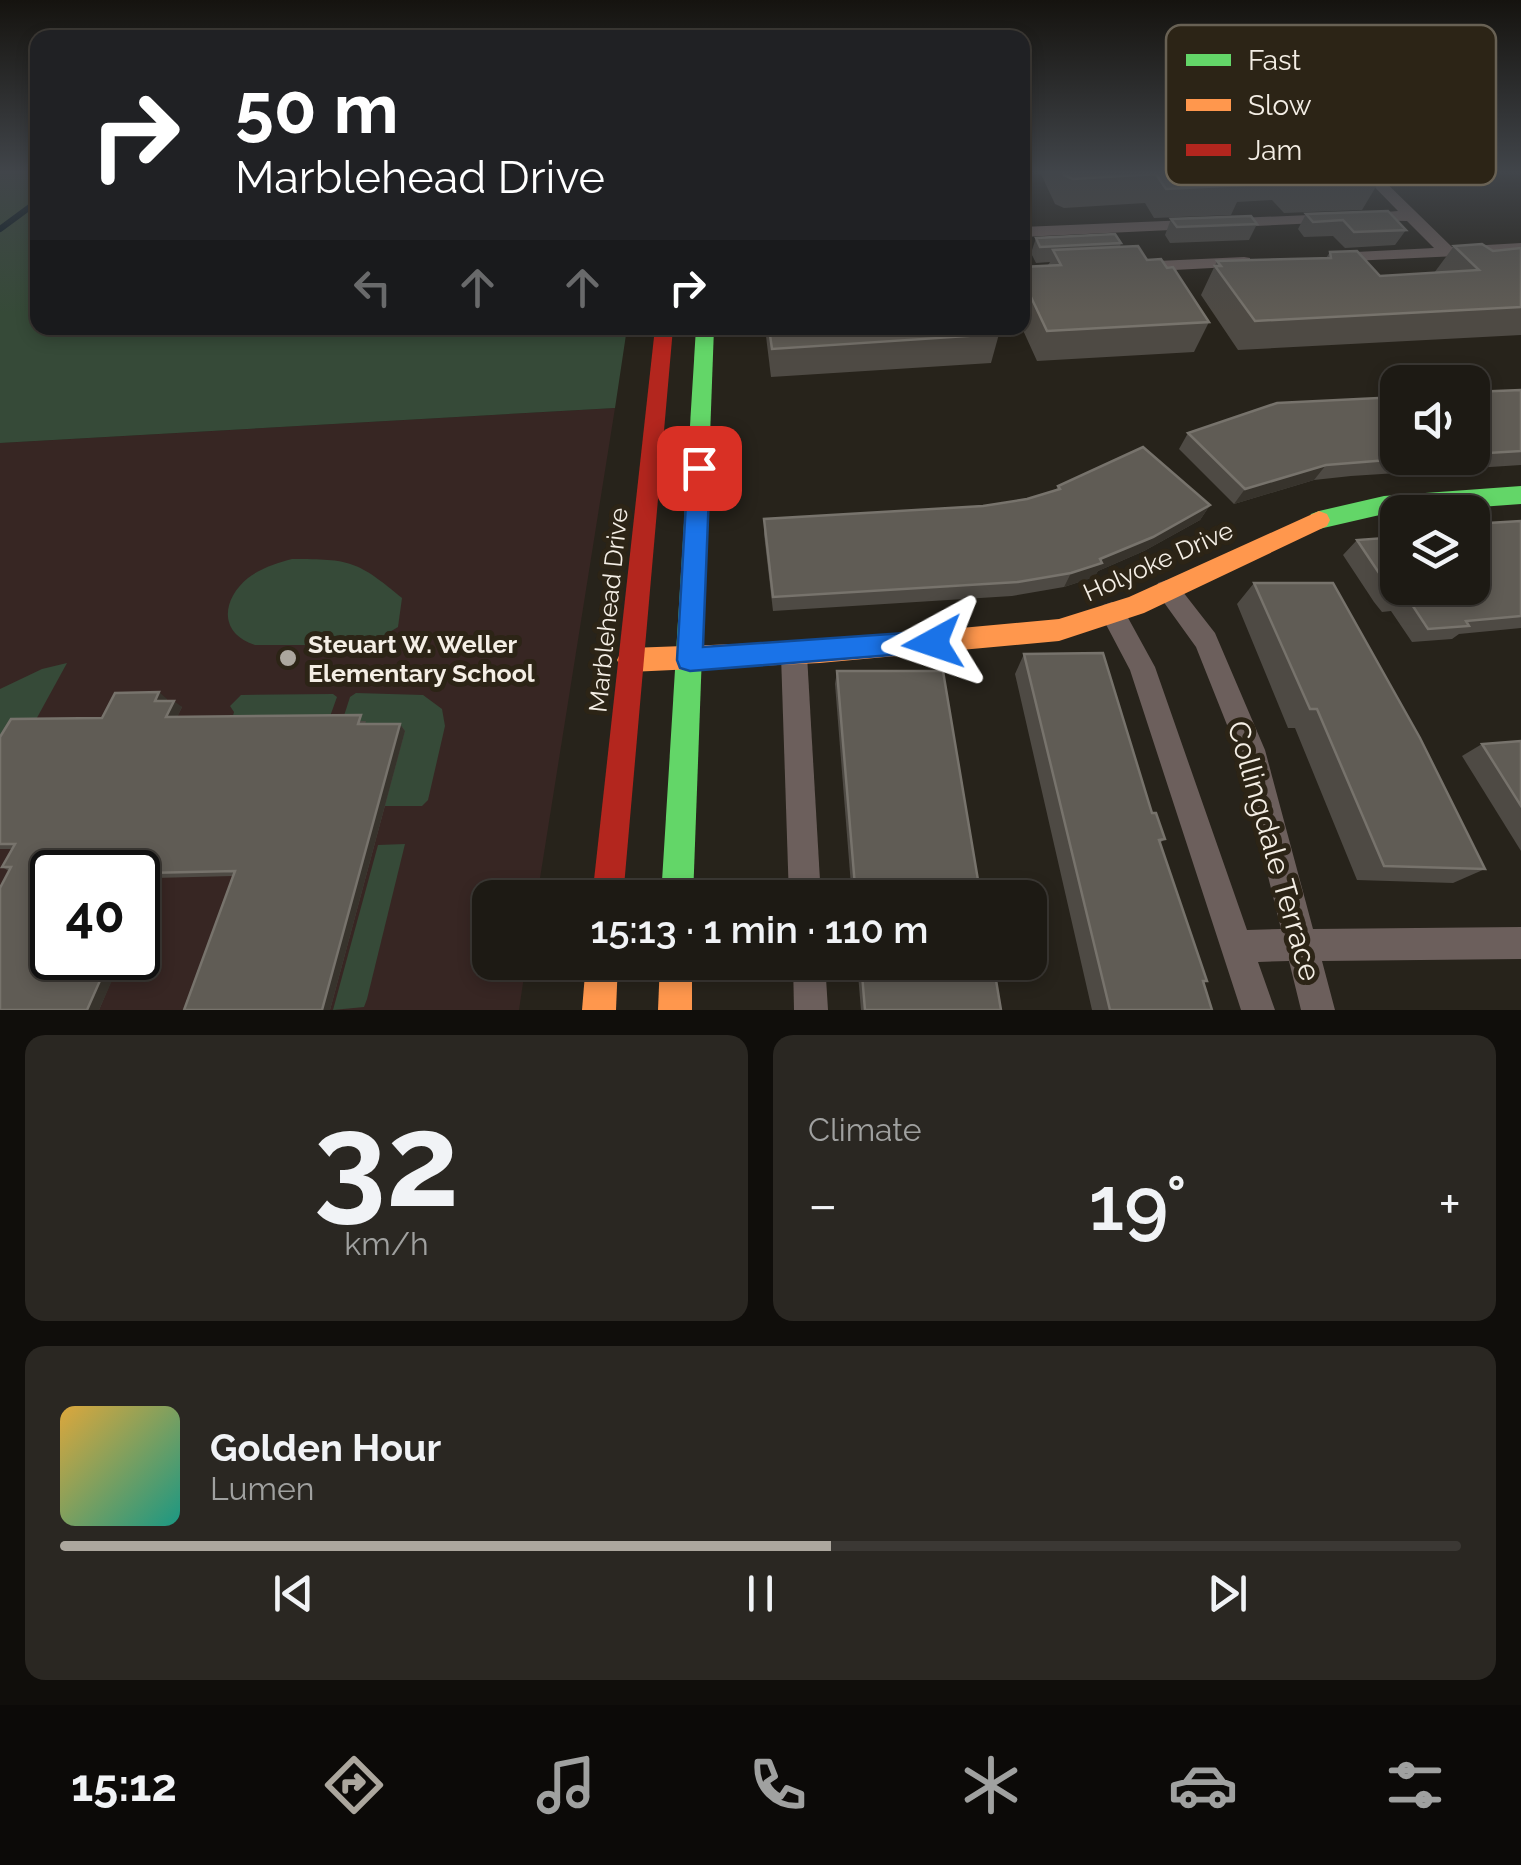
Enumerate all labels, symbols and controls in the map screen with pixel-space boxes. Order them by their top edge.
legend [1166,25,1496,185]
text: Fast [1248,44,1301,77]
text: 50 m [235,67,399,149]
icon: right [70,70,200,200]
text: Slow [1248,89,1312,122]
text: Jam [1248,134,1302,167]
text: Marblehead Drive [235,151,605,204]
icon: left [345,260,400,315]
icon: ahead [450,260,505,315]
icon: ahead [555,260,610,315]
icon: right [660,260,715,315]
map controls [1380,365,1490,605]
button: sound [1380,365,1490,475]
pin [657,426,742,511]
icon: arrive [672,441,727,496]
button: layers [1380,495,1490,605]
street label: Marblehead Drive [582,506,634,714]
street label: Holyoke Drive [1078,515,1238,607]
position arrow [881,591,985,695]
place label: Steuart W. Weller Elementary School [308,629,535,688]
marker: Steuart W. Weller Elementary School [277,647,299,669]
street label: Collingdale Terrace [1221,717,1328,985]
speed limit sign: 40 [30,850,160,980]
text: 15:13 · 1 min · 110 m [591,907,928,952]
text: 32 [314,1084,459,1236]
text: Climate [808,1111,922,1148]
text: 19° [1089,1159,1187,1248]
text: − [808,1172,838,1237]
text: + [1438,1172,1461,1237]
text: km/h [344,1225,429,1262]
text: Golden Hour [210,1425,441,1470]
text: Lumen [210,1470,314,1507]
icon: previous [266,1566,321,1621]
icon: pause [733,1566,788,1621]
icon: next [1200,1566,1255,1621]
icon: directions [319,1750,389,1820]
icon: music [531,1750,601,1820]
icon: phone [743,1750,813,1820]
icon: climate [956,1750,1026,1820]
icon: car [1168,1750,1238,1820]
icon: filters [1380,1750,1450,1820]
text: 15:12 [71,1759,177,1812]

